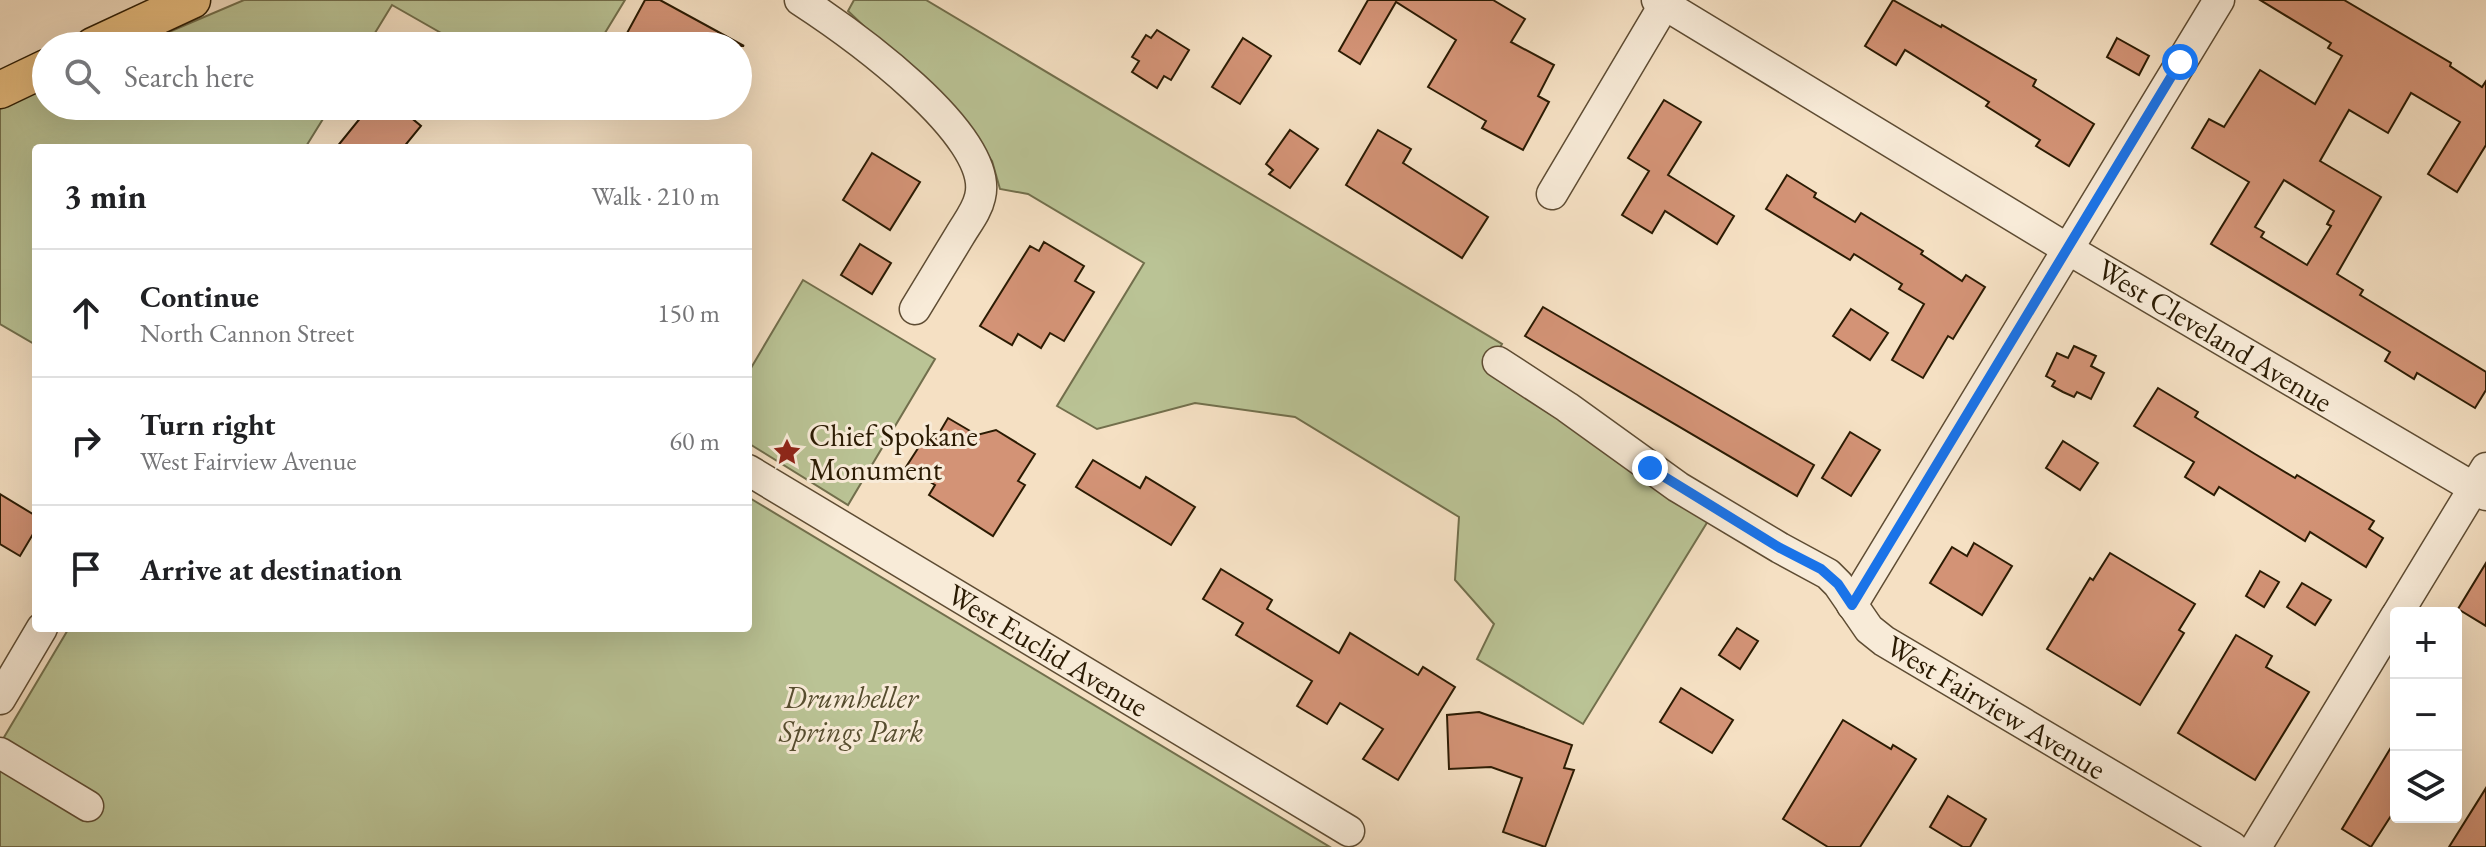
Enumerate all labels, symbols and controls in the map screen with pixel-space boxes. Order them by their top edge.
search box [32,32,752,120]
route start [2162,44,2198,80]
icon: search [60,54,104,98]
text: Search here [124,57,254,96]
text: 3 min [64,174,147,218]
text: Walk · 210 m [592,179,720,213]
street label: West Cleveland Avenue [2090,249,2340,421]
text: Continue [140,277,259,316]
icon: ahead [64,291,108,335]
text: 150 m [657,296,720,330]
text: North Cannon Street [140,316,354,350]
text: Turn right [140,405,276,444]
place label: Chief Spokane Monument [809,416,978,489]
icon: right [64,419,108,463]
text: 60 m [670,424,720,458]
place icon: Chief Spokane Monument [772,437,802,467]
text: West Fairview Avenue [140,444,357,478]
route end [1632,450,1668,486]
icon: arrive [64,547,108,591]
text: Arrive at destination [140,550,402,589]
street label: West Euclid Avenue [940,575,1156,725]
map controls [2390,607,2462,823]
button: + [2390,607,2462,679]
street label: West Fairview Avenue [1879,626,2113,788]
park label: Drumheller Springs Park [778,678,923,751]
button: − [2390,679,2462,751]
button: layers [2390,751,2462,823]

